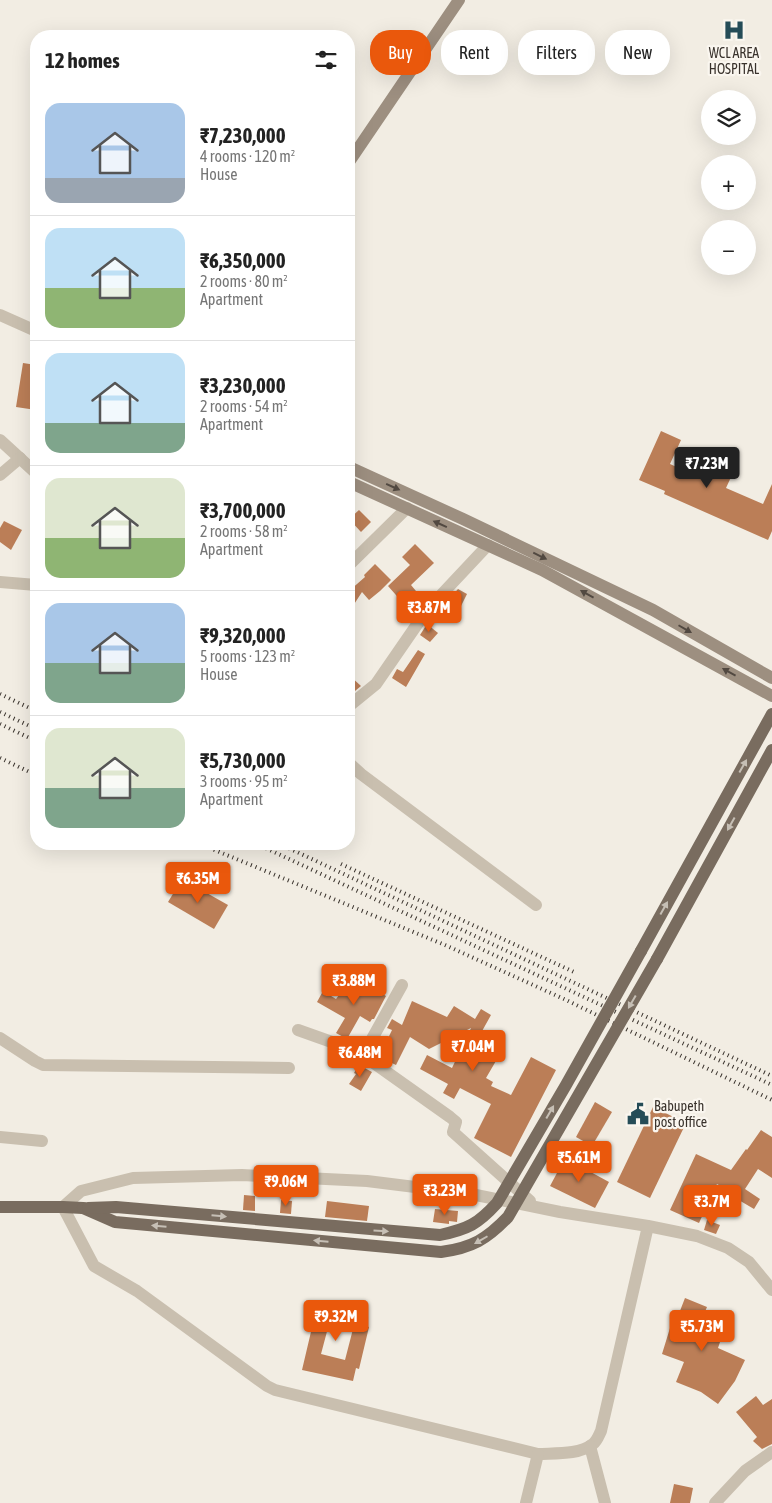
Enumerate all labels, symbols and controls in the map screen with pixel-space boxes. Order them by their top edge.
hospital icon: WCL AREA HOSPITAL [721,17,747,43]
chip: Buy [370,30,431,75]
chip: Rent [441,30,508,75]
chip: Filters [518,30,595,75]
chip: New [605,30,670,75]
place label: WCL AREA HOSPITAL [709,45,760,77]
icon: filters [312,46,340,74]
text: 12 homes [45,48,120,72]
map controls [701,90,756,275]
button: layers [701,90,756,145]
icon: home [85,123,145,183]
text: ₹7,230,000 [200,123,286,147]
text: 4 rooms · 120 m² [200,147,295,165]
button: + [701,155,756,210]
text: House [200,165,237,183]
button: − [701,220,756,275]
icon: home [85,248,145,308]
text: ₹6,350,000 [200,248,286,272]
text: 2 rooms · 80 m² [200,272,288,290]
text: Apartment [200,290,263,308]
icon: home [85,373,145,433]
text: ₹3,230,000 [200,373,286,397]
text: 2 rooms · 54 m² [200,397,288,415]
text: Apartment [200,415,263,433]
pin: ₹7.23M [666,446,748,489]
text: ₹7.23M [685,454,729,472]
one-way arrow [386,484,400,492]
icon: home [85,498,145,558]
text: ₹3,700,000 [200,498,286,522]
one-way arrow [433,519,447,527]
text: 2 rooms · 58 m² [200,522,288,540]
text: Apartment [200,540,263,558]
one-way arrow [533,552,547,560]
pin: ₹3.87M [388,590,470,633]
one-way arrow [579,590,594,598]
text: ₹3.87M [407,598,451,616]
icon: home [85,623,145,683]
text: ₹9,320,000 [200,623,286,647]
one-way arrow [678,625,693,633]
text: 5 rooms · 123 m² [200,647,295,665]
text: House [200,665,237,683]
one-way arrow [722,668,736,676]
icon: home [85,748,145,808]
text: ₹5,730,000 [200,748,286,772]
one-way arrow [739,759,747,773]
text: 3 rooms · 95 m² [200,772,288,790]
text: Apartment [200,790,263,808]
one-way arrow [727,817,736,830]
pin: ₹6.35M [157,862,239,904]
text: ₹6.35M [176,869,220,887]
one-way arrow [660,902,669,915]
pin: ₹3.88M [313,964,395,1006]
text: ₹3.88M [332,971,376,989]
one-way arrow [628,995,637,1008]
pin: ₹7.04M [432,1030,514,1072]
pin: ₹6.48M [319,1036,401,1078]
text: ₹7.04M [451,1037,495,1055]
text: ₹6.48M [338,1043,382,1061]
place label: Babupeth post office [654,1098,707,1130]
public building icon: Babupeth post office [625,1101,651,1127]
one-way arrow [546,1106,555,1119]
pin: ₹5.61M [538,1140,620,1183]
text: ₹5.61M [557,1148,601,1166]
pin: ₹9.06M [245,1164,327,1207]
text: ₹9.06M [264,1172,308,1190]
pin: ₹3.23M [404,1174,486,1216]
text: ₹3.23M [423,1181,467,1199]
pin: ₹3.7M [677,1184,747,1227]
text: ₹3.7M [694,1192,730,1210]
one-way arrow [211,1212,227,1220]
one-way arrow [151,1222,167,1230]
one-way arrow [373,1227,389,1235]
one-way arrow [474,1236,487,1245]
one-way arrow [313,1237,329,1245]
pin: ₹9.32M [295,1300,377,1342]
text: ₹9.32M [314,1307,358,1325]
pin: ₹5.73M [661,1310,743,1352]
text: ₹5.73M [680,1317,724,1335]

